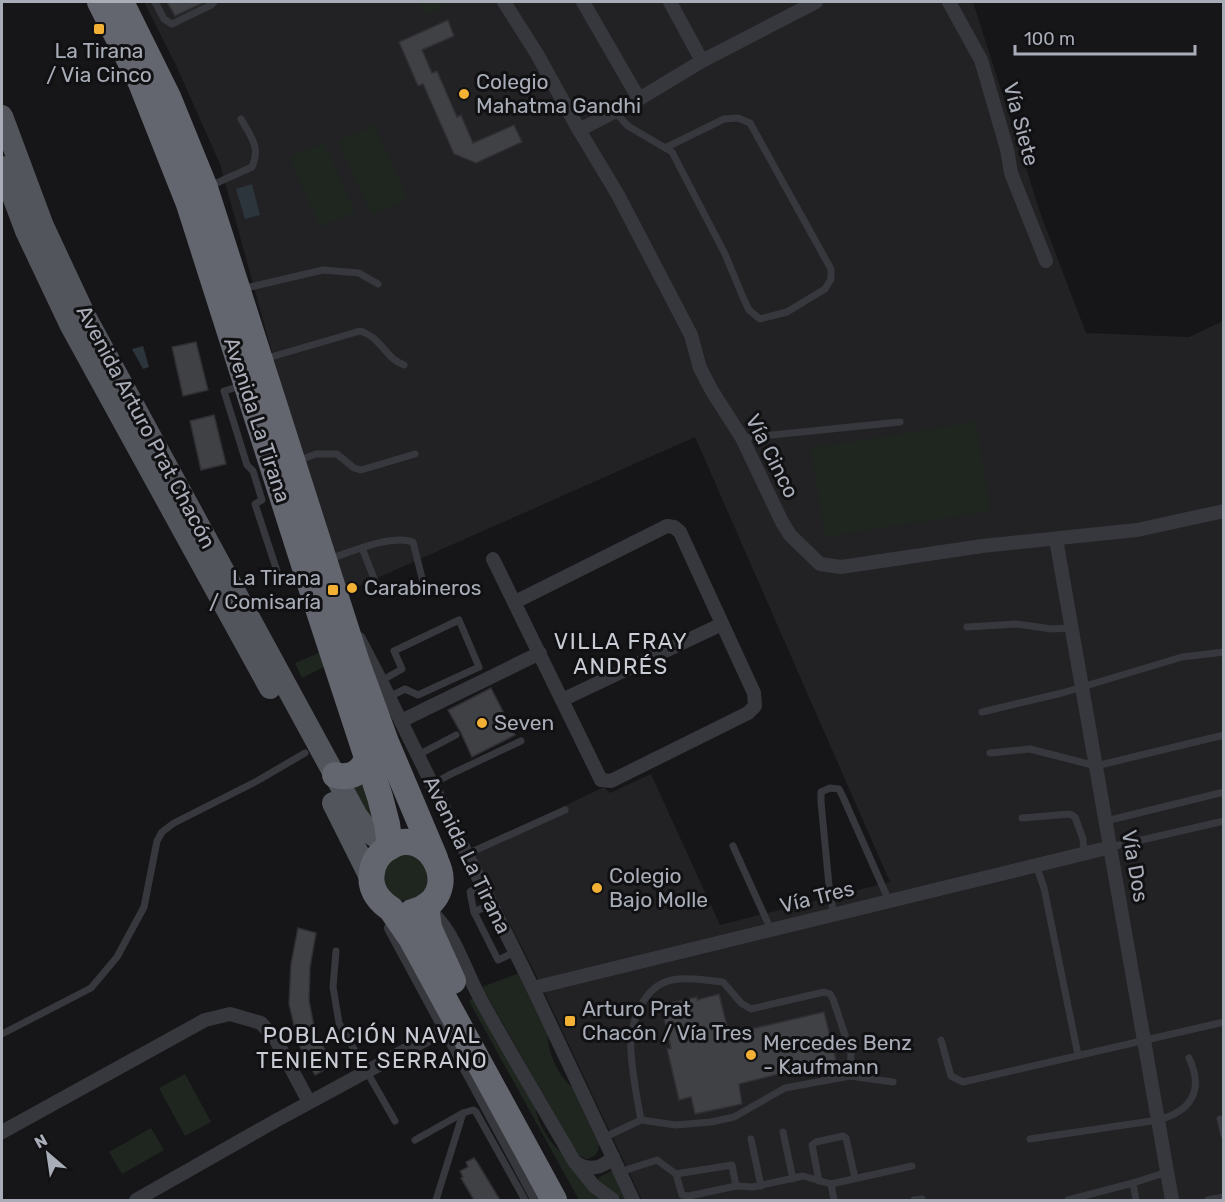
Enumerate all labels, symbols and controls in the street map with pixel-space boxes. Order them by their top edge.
scale bar [1015,18,1195,56]
marker: La Tirana / Via Cinco [92,22,106,36]
text: 100 m [1024,28,1075,50]
place label: La Tirana / Via Cinco [46,38,152,87]
place label: Colegio Mahatma Gandhi [476,69,641,118]
street label: Vía Siete [998,79,1045,168]
marker: Colegio Mahatma Gandhi [457,87,471,101]
street label: Avenida Arturo Prat Chacón [72,301,221,553]
street label: Avenida La Tirana [219,334,296,506]
street label: Vía Cinco [741,410,804,502]
place label: La Tirana / Comisaría [209,565,321,614]
place label: Carabineros [364,575,482,600]
marker: Carabineros [345,581,359,595]
marker: La Tirana / Comisaría [326,583,340,597]
district label: VILLA FRAY ANDRÉS [554,628,688,680]
place label: Seven [494,710,554,735]
marker: Seven [475,716,489,730]
street label: Avenida La Tirana [418,772,516,938]
street label: Vía Dos [1117,828,1154,904]
place label: Colegio Bajo Molle [609,863,708,912]
street label: Vía Tres [777,875,857,918]
marker: Colegio Bajo Molle [590,881,604,895]
place label: Arturo Prat Chacón / Vía Tres [582,996,752,1045]
marker: Arturo Prat Chacón / Vía Tres [563,1014,577,1028]
district label: POBLACIÓN NAVAL TENIENTE SERRANO [256,1022,488,1074]
place label: Mercedes Benz - Kaufmann [763,1030,912,1079]
marker: Mercedes Benz - Kaufmann [744,1048,758,1062]
north arrow [18,1124,78,1184]
text: N [31,1130,51,1152]

